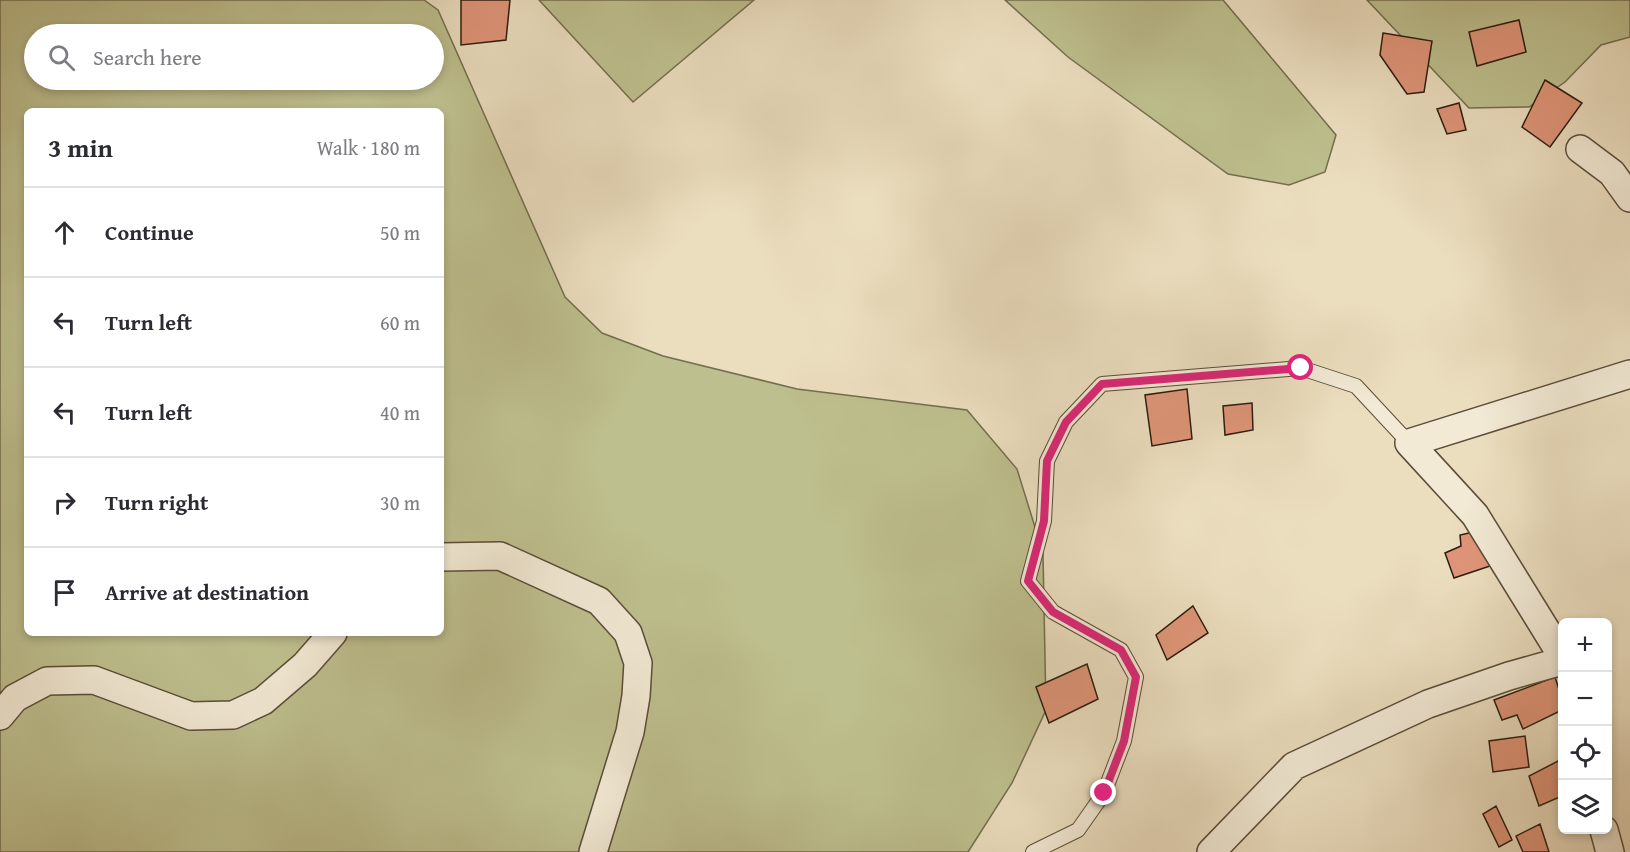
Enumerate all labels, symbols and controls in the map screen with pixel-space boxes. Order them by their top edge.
search box [24,24,444,90]
icon: search [45,41,78,74]
text: Search here [93,41,202,73]
text: 3 min [48,128,113,167]
text: Walk · 180 m [317,133,420,162]
icon: ahead [48,216,81,249]
text: Continue [105,216,194,248]
text: 50 m [380,218,420,247]
icon: left [48,306,81,339]
text: Turn left [105,306,192,338]
text: 60 m [380,308,420,337]
route start [1287,354,1313,380]
icon: left [48,396,81,429]
text: Turn left [105,396,192,428]
text: 40 m [380,398,420,427]
icon: right [48,486,81,519]
text: Turn right [105,486,208,518]
text: 30 m [380,488,420,517]
icon: arrive [48,576,81,609]
text: Arrive at destination [105,576,309,608]
map controls [1558,618,1612,834]
button: + [1558,618,1612,672]
button: − [1558,672,1612,726]
button: locate [1558,726,1612,780]
route end [1090,779,1116,805]
button: layers [1558,780,1612,834]

